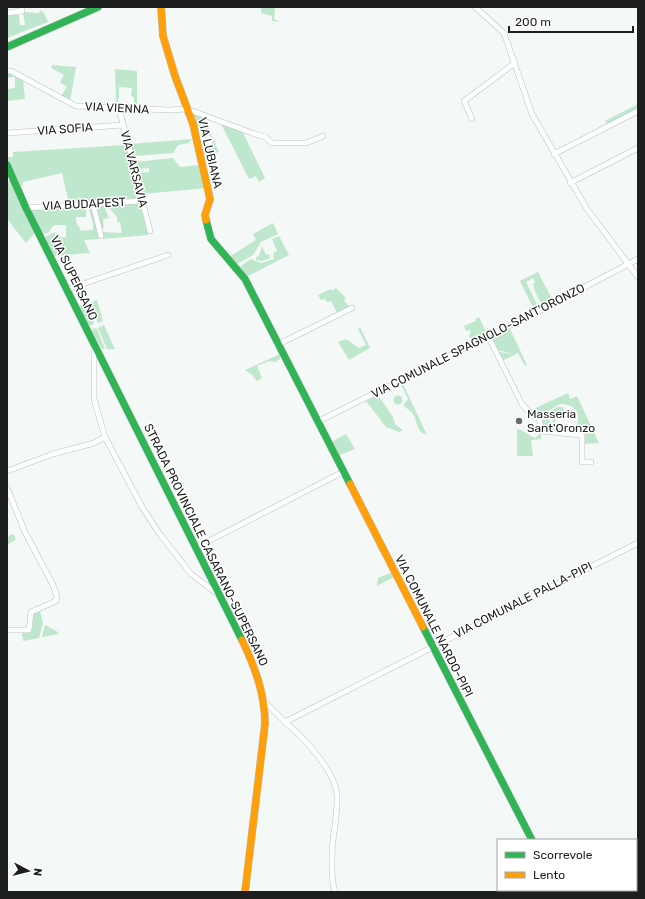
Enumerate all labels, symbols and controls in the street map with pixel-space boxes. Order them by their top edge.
scale bar [509,8,633,34]
text: 200 m [515,15,551,29]
street label: VIA VIENNA [84,99,150,117]
street label: VIA LUBIANA [195,116,225,190]
street label: VIA SOFIA [37,120,93,138]
street label: VIA VARSAVIA [118,129,150,209]
street label: VIA BUDAPEST [42,195,126,213]
street label: VIA SUPERSANO [47,233,101,323]
street label: VIA COMUNALE SPAGNOLO-SANT'ORONZO [369,281,587,401]
place label: Masseria Sant'Oronzo [527,407,595,435]
marker: Masseria Sant'Oronzo [514,416,524,426]
street label: STRADA PROVINCIALE CASARANO-SUPERSANO [141,422,271,668]
street label: VIA COMUNALE NARDO-PIPI [392,553,476,699]
street label: VIA COMUNALE PALLA-PIPI [451,559,595,641]
legend [497,839,637,891]
text: Scorrevole [533,848,593,862]
north arrow [8,851,48,891]
text: N [30,867,44,877]
text: Lento [533,868,565,882]

